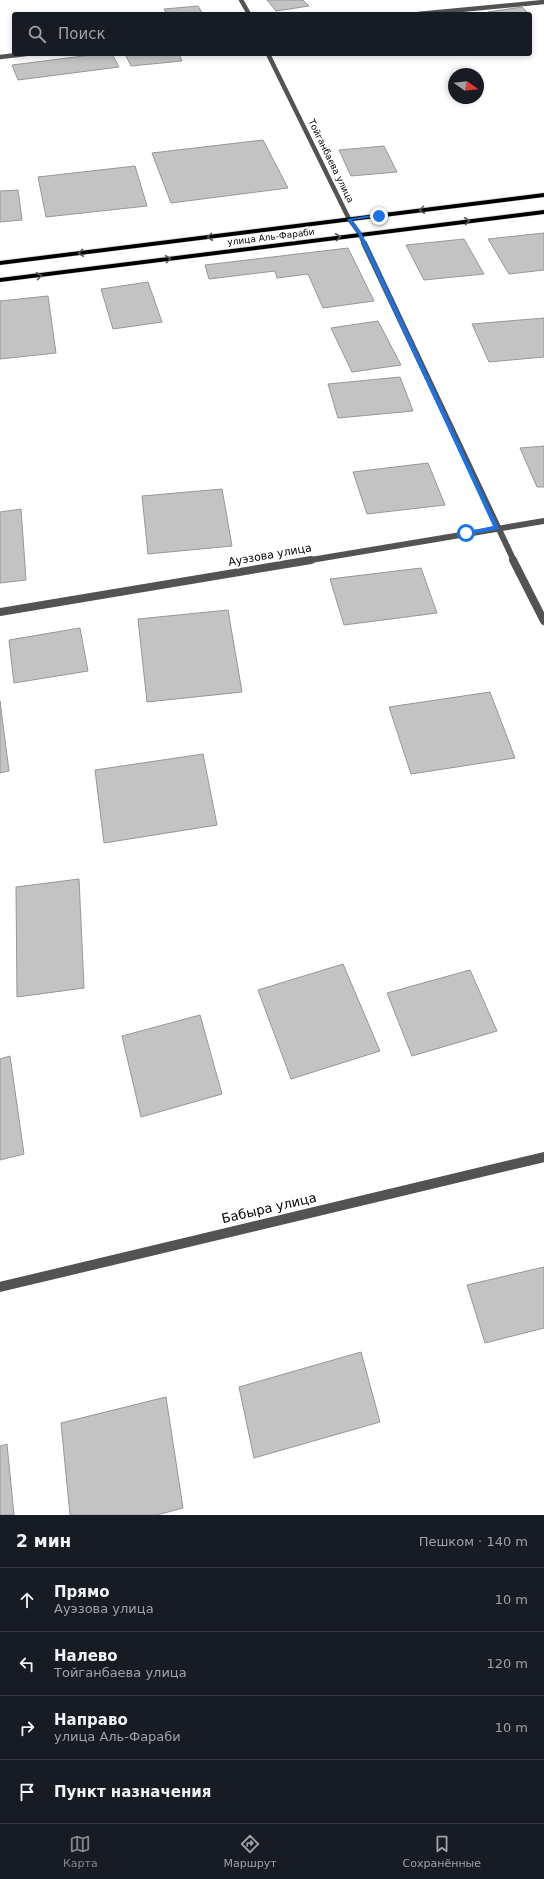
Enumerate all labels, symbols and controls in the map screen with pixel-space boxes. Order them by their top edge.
search box [12,12,532,56]
icon: search [26,23,48,45]
text: Поиск [58,25,106,43]
north arrow [448,68,484,104]
street label: Тойганбаева улица [306,117,356,204]
one-way arrow [419,205,425,214]
route end [370,207,388,225]
one-way arrow [464,217,470,226]
street label: улица Аль-Фараби [227,227,315,247]
one-way arrow [207,232,213,241]
one-way arrow [335,233,341,242]
one-way arrow [78,248,84,257]
one-way arrow [165,255,171,264]
one-way arrow [36,271,42,280]
route start [457,524,475,542]
street label: Ауэзова улица [227,541,313,569]
street label: Бабыра улица [220,1190,318,1226]
text: 2 мин [16,1531,71,1551]
text: Пешком · 140 m [419,1534,528,1549]
text: Прямо [54,1583,110,1601]
icon: ahead [16,1589,38,1611]
text: 10 m [495,1592,528,1607]
text: Ауэзова улица [54,1601,154,1616]
text: Налево [54,1647,118,1665]
icon: left [16,1653,38,1675]
text: 120 m [486,1656,528,1671]
text: Тойганбаева улица [54,1665,187,1680]
text: Направо [54,1711,128,1729]
icon: right [16,1717,38,1739]
text: 10 m [495,1720,528,1735]
text: улица Аль-Фараби [54,1729,181,1744]
icon: arrive [16,1781,38,1803]
text: Пункт назначения [54,1783,211,1801]
tab: Карта [63,1833,98,1870]
tab: Маршрут [224,1833,277,1870]
tab: Сохранённые [403,1833,481,1870]

